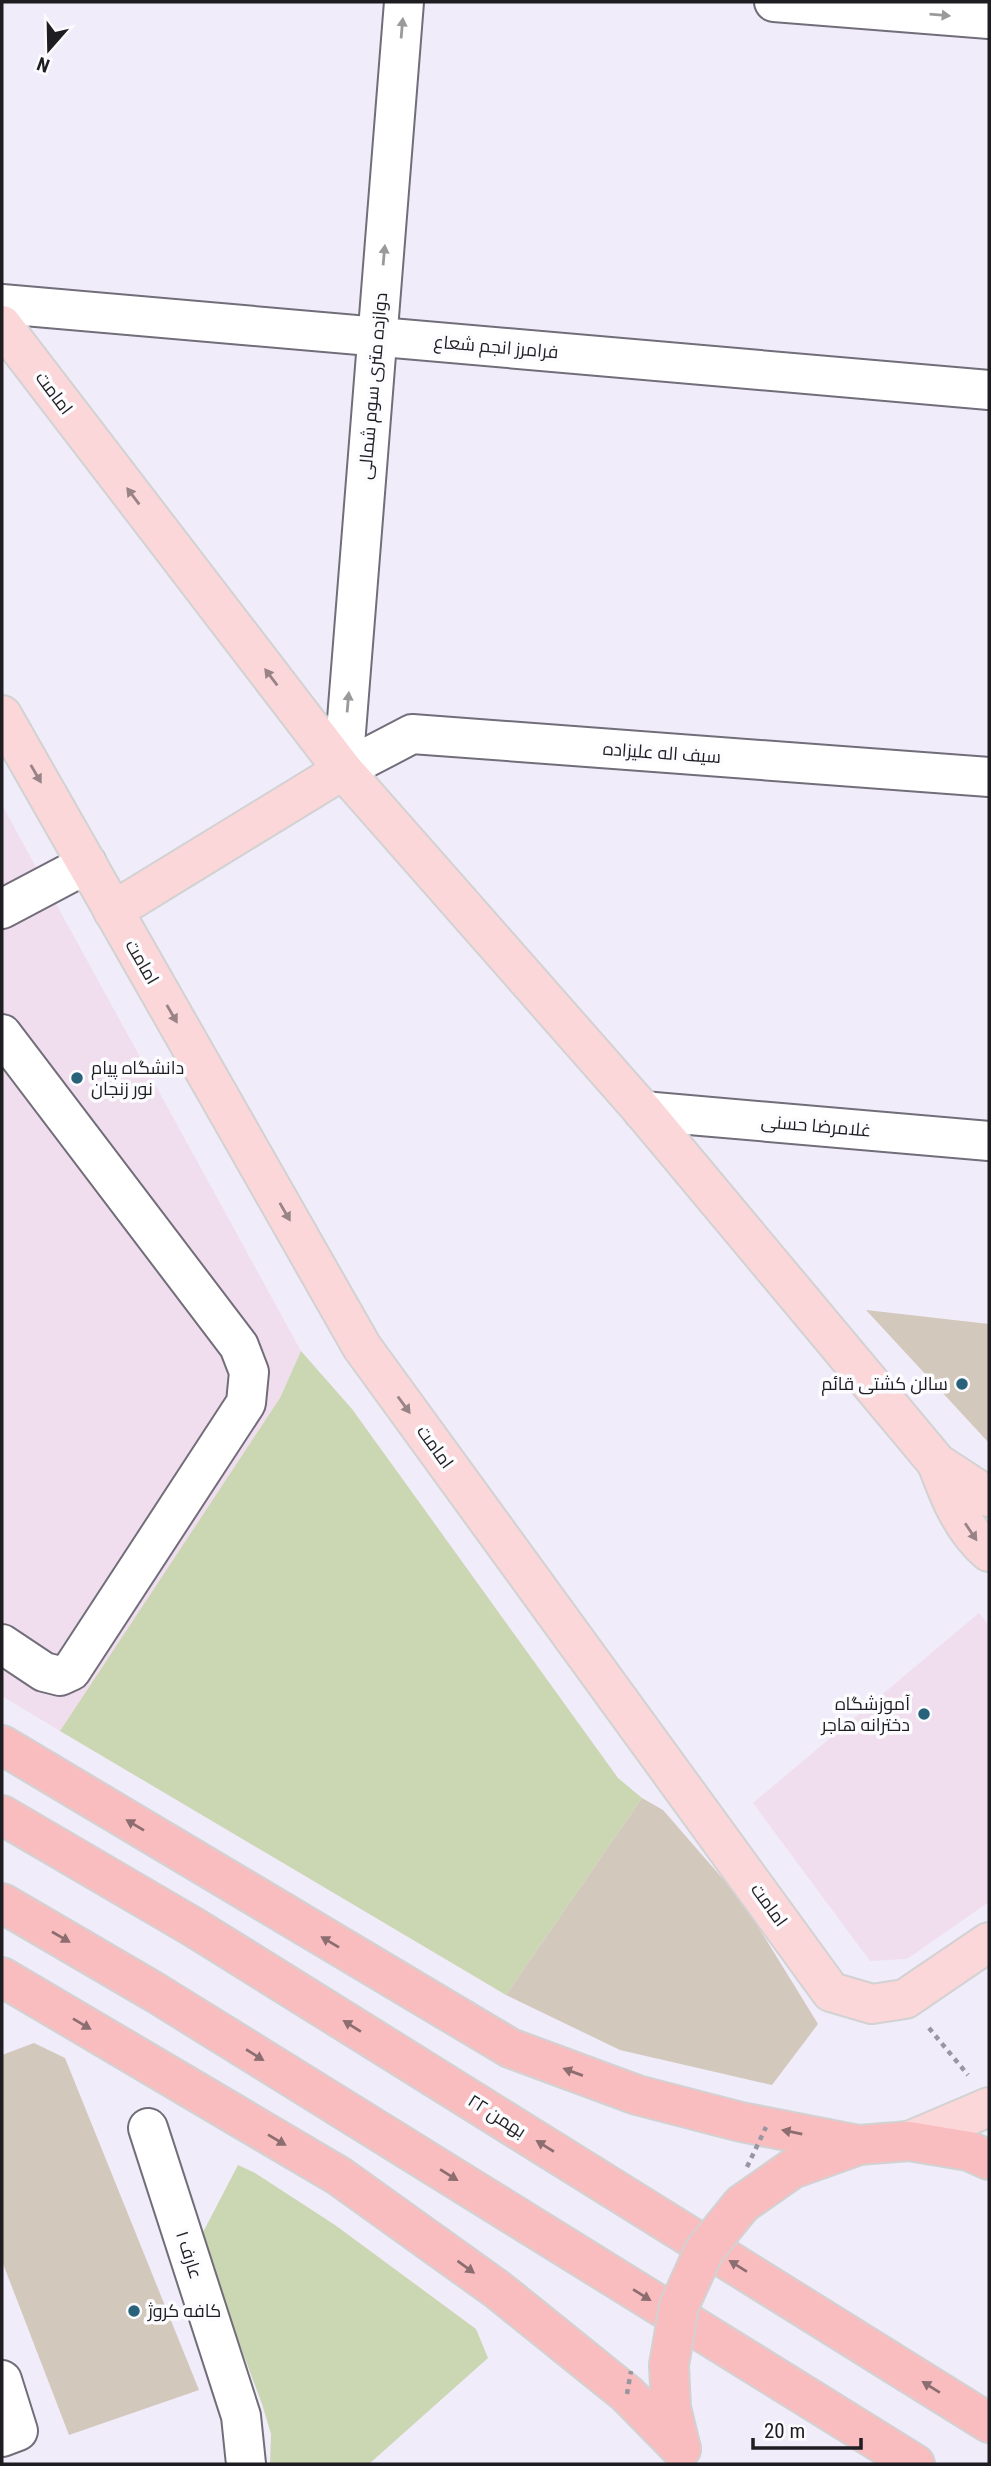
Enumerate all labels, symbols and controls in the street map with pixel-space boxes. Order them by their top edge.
one-way arrow [929,10,951,21]
north arrow [14,14,84,84]
one-way arrow [397,17,408,39]
text: N [34,52,53,77]
one-way arrow [379,244,390,266]
street label: دوازده متری سوم شمالی [354,291,393,481]
street label: فرامرز انجم شعاع [433,331,559,364]
street label: امامت [32,367,77,418]
one-way arrow [126,487,140,505]
one-way arrow [264,668,279,686]
one-way arrow [343,690,354,712]
street label: سیف اله علیزاده [602,738,722,768]
one-way arrow [30,764,42,784]
street label: امامت [121,936,164,988]
one-way arrow [166,1005,178,1024]
place label: دانشگاه پیام نور زنجان [91,1057,184,1100]
marker: دانشگاه پیام نور زنجان [69,1070,85,1086]
street label: غلامرضا حسنی [760,1110,872,1142]
one-way arrow [279,1202,291,1222]
place label: سالن کشتی قائم [821,1373,948,1396]
marker: سالن کشتی قائم [954,1376,970,1392]
one-way arrow [397,1396,411,1414]
street label: امامت [413,1421,458,1472]
one-way arrow [964,1522,977,1542]
place label: آموزشگاه دخترانه هاجر [820,1693,910,1736]
marker: آموزشگاه دخترانه هاجر [916,1706,932,1722]
one-way arrow [125,1819,144,1831]
street label: امامت [747,1879,792,1930]
one-way arrow [51,1931,70,1944]
one-way arrow [320,1936,339,1949]
one-way arrow [72,2018,91,2030]
one-way arrow [342,2020,361,2032]
one-way arrow [246,2049,265,2061]
one-way arrow [563,2066,584,2077]
street label: ۲۲ بهمن [464,2090,530,2142]
one-way arrow [781,2127,803,2138]
one-way arrow [268,2133,287,2146]
one-way arrow [535,2140,555,2153]
one-way arrow [439,2169,458,2182]
street label: عارف ۱ [171,2228,207,2282]
one-way arrow [457,2260,475,2274]
one-way arrow [729,2260,748,2273]
one-way arrow [632,2289,651,2302]
place label: کافه کروژ [147,2300,221,2322]
marker: کافه کروژ [126,2303,142,2319]
one-way arrow [922,2380,941,2393]
scale bar [753,2406,862,2450]
text: 20 m [764,2419,805,2443]

